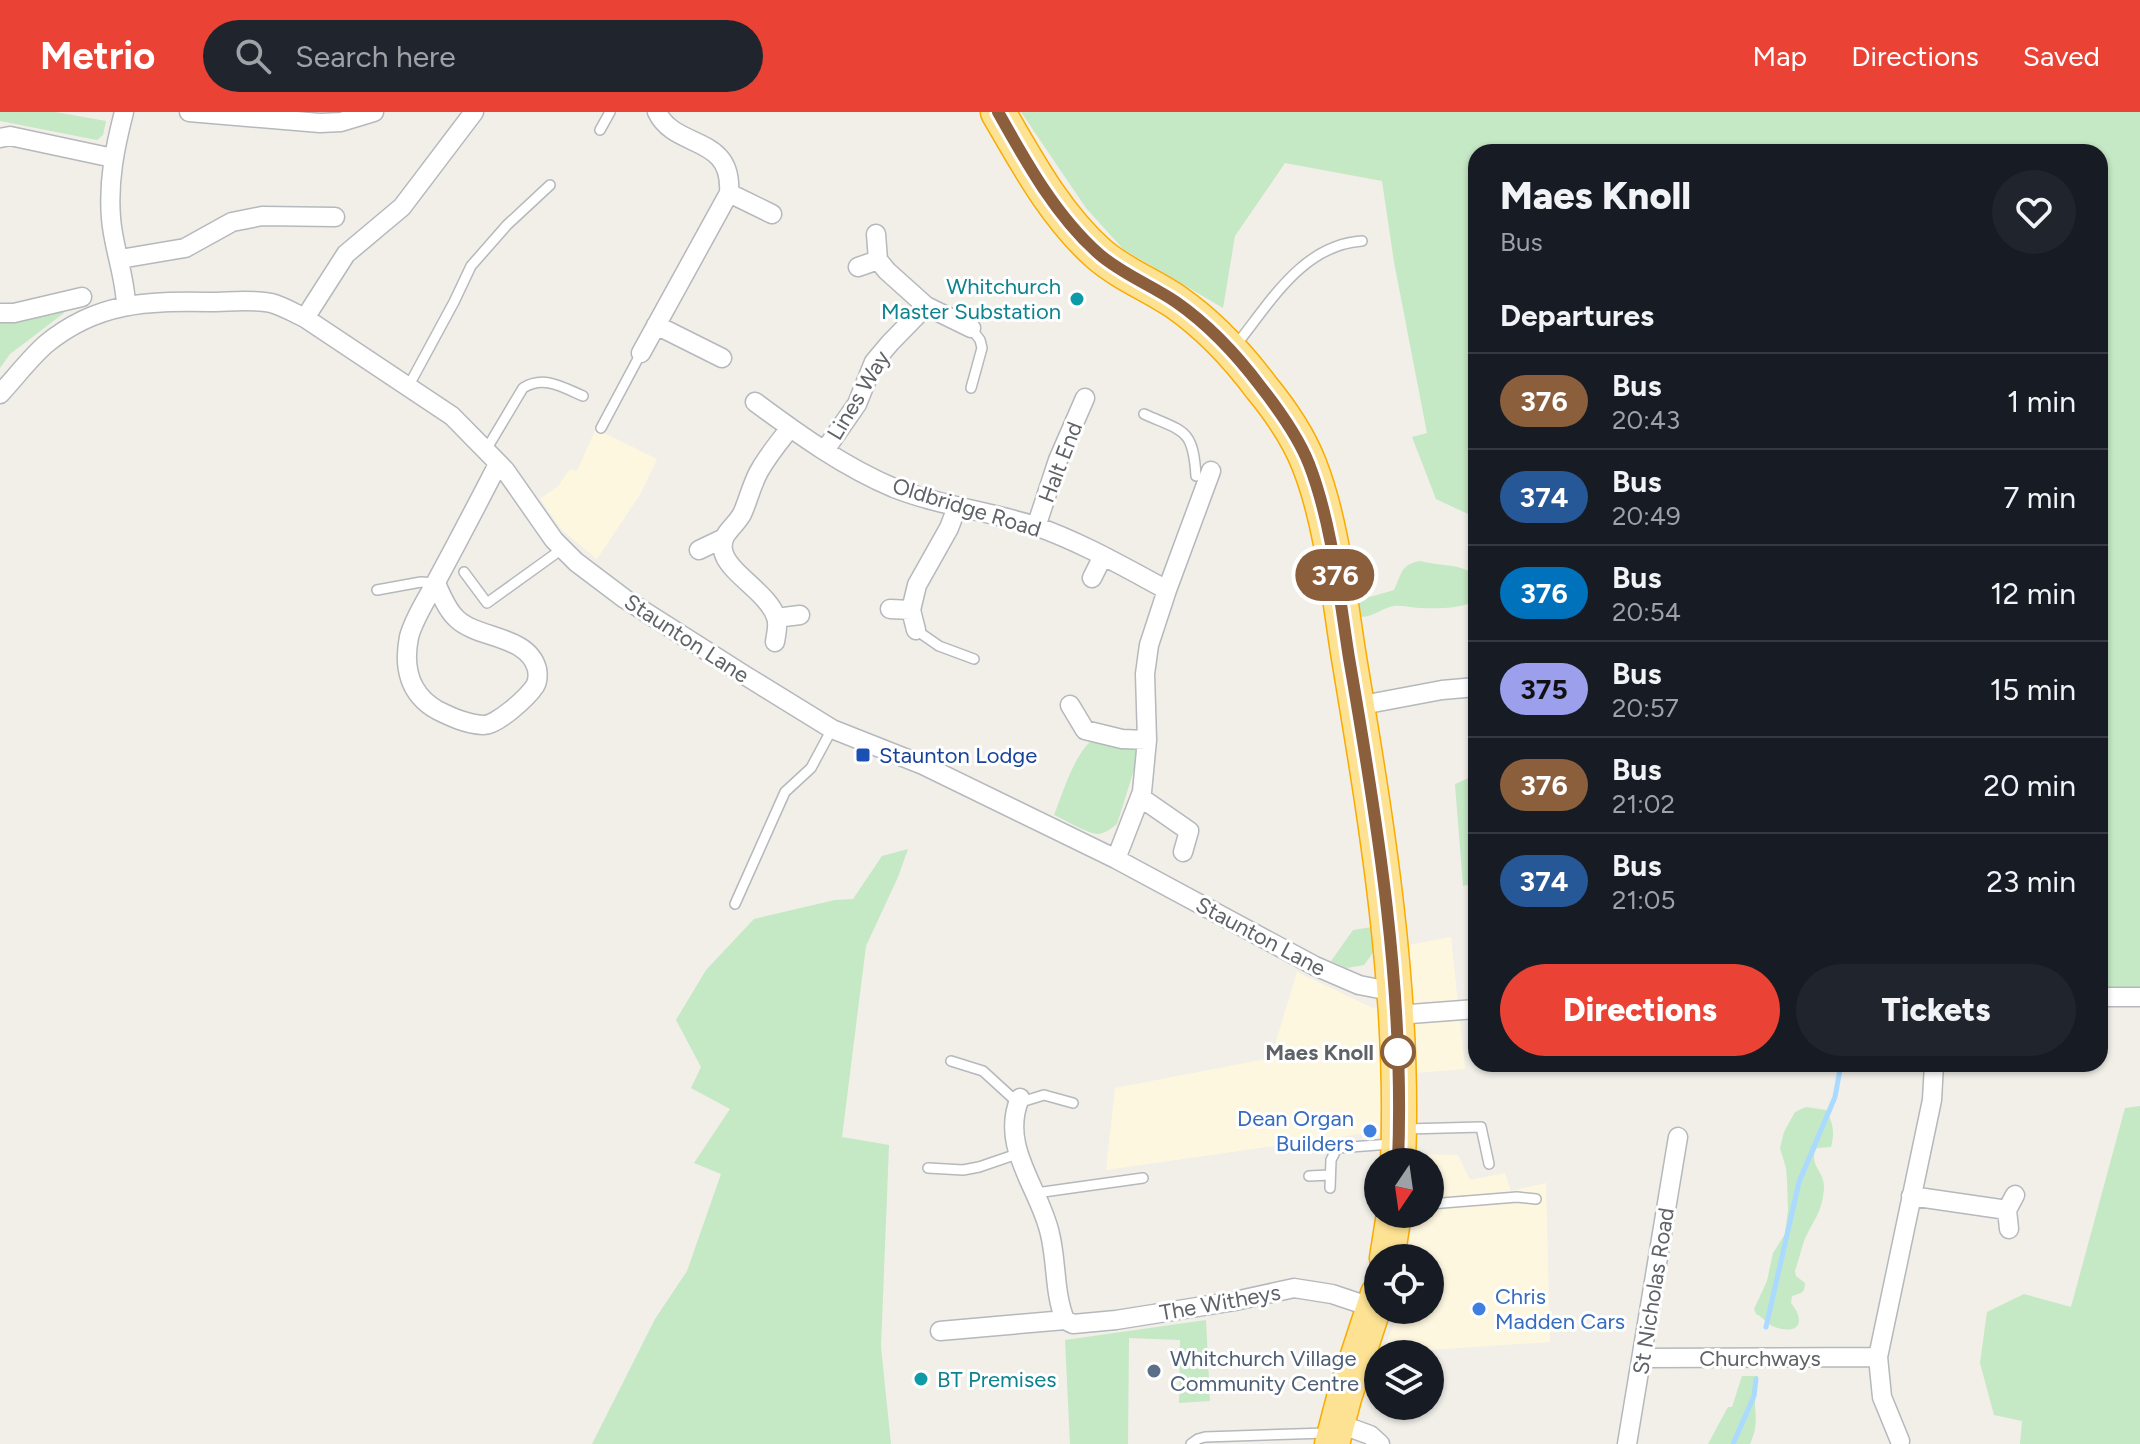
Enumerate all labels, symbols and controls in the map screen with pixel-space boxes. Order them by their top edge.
search box [203,20,763,92]
text: Metrio [40,33,155,79]
icon: search [231,34,275,78]
text: Search here [295,38,456,75]
text: Map [1753,39,1807,73]
text: Directions [1851,39,1979,73]
text: Saved [2023,39,2100,73]
button: heart [1992,170,2076,254]
text: Maes Knoll [1500,173,1691,219]
text: Bus [1500,226,1543,258]
place label: Whitchurch Master Substation [881,273,1061,325]
marker: Whitchurch Master Substation [1068,290,1086,308]
text: Departures [1500,297,1654,334]
street label: Lines Way [821,345,896,445]
text: Bus [1612,367,1661,404]
text: 1 min [2007,383,2076,420]
text: 376 [1520,384,1568,418]
text: 20:43 [1612,404,1680,436]
street label: Halt End [1033,418,1088,506]
text: Bus [1612,463,1661,500]
street label: Oldbridge Road [889,472,1045,543]
text: 7 min [2003,479,2076,516]
text: 374 [1520,480,1568,514]
text: 20:49 [1612,500,1681,532]
line badge: 376 [1289,549,1381,601]
text: 376 [1311,558,1359,592]
text: Bus [1612,559,1661,596]
text: 12 min [1990,575,2076,612]
text: 376 [1520,576,1568,610]
street label: Staunton Lane [619,588,754,689]
text: 20:54 [1612,596,1681,628]
text: Bus [1612,655,1661,692]
text: 15 min [1990,671,2076,708]
text: 375 [1520,672,1568,706]
text: 20:57 [1612,692,1679,724]
place label: Staunton Lodge [879,742,1037,769]
marker: Staunton Lodge [854,746,872,764]
text: Bus [1612,751,1661,788]
text: 20 min [1983,767,2076,804]
text: 376 [1520,768,1568,802]
text: 21:02 [1612,788,1675,820]
text: Bus [1612,847,1661,884]
text: 23 min [1986,863,2076,900]
text: 374 [1520,864,1568,898]
text: 21:05 [1612,884,1675,916]
street label: Staunton Lane [1191,891,1330,982]
button: Directions [1500,964,1780,1056]
button: Tickets [1796,964,2076,1056]
marker: Maes Knoll [1381,1035,1415,1069]
place label: Maes Knoll [1265,1039,1374,1066]
place label: Dean Organ Builders [1237,1105,1354,1157]
marker: Dean Organ Builders [1361,1122,1379,1140]
north arrow [1364,1148,1444,1228]
map controls [1364,1148,1444,1420]
street label: St Nicholas Road [1627,1206,1680,1377]
button: locate [1364,1244,1444,1324]
street label: The Witheys [1158,1279,1283,1326]
place label: Chris Madden Cars [1495,1283,1625,1335]
marker: Chris Madden Cars [1470,1300,1488,1318]
button: layers [1364,1340,1444,1420]
place label: Whitchurch Village Community Centre [1170,1345,1359,1397]
street label: Churchways [1699,1345,1821,1372]
marker: Whitchurch Village Community Centre [1145,1362,1163,1380]
place label: BT Premises [937,1366,1056,1393]
marker: BT Premises [912,1370,930,1388]

